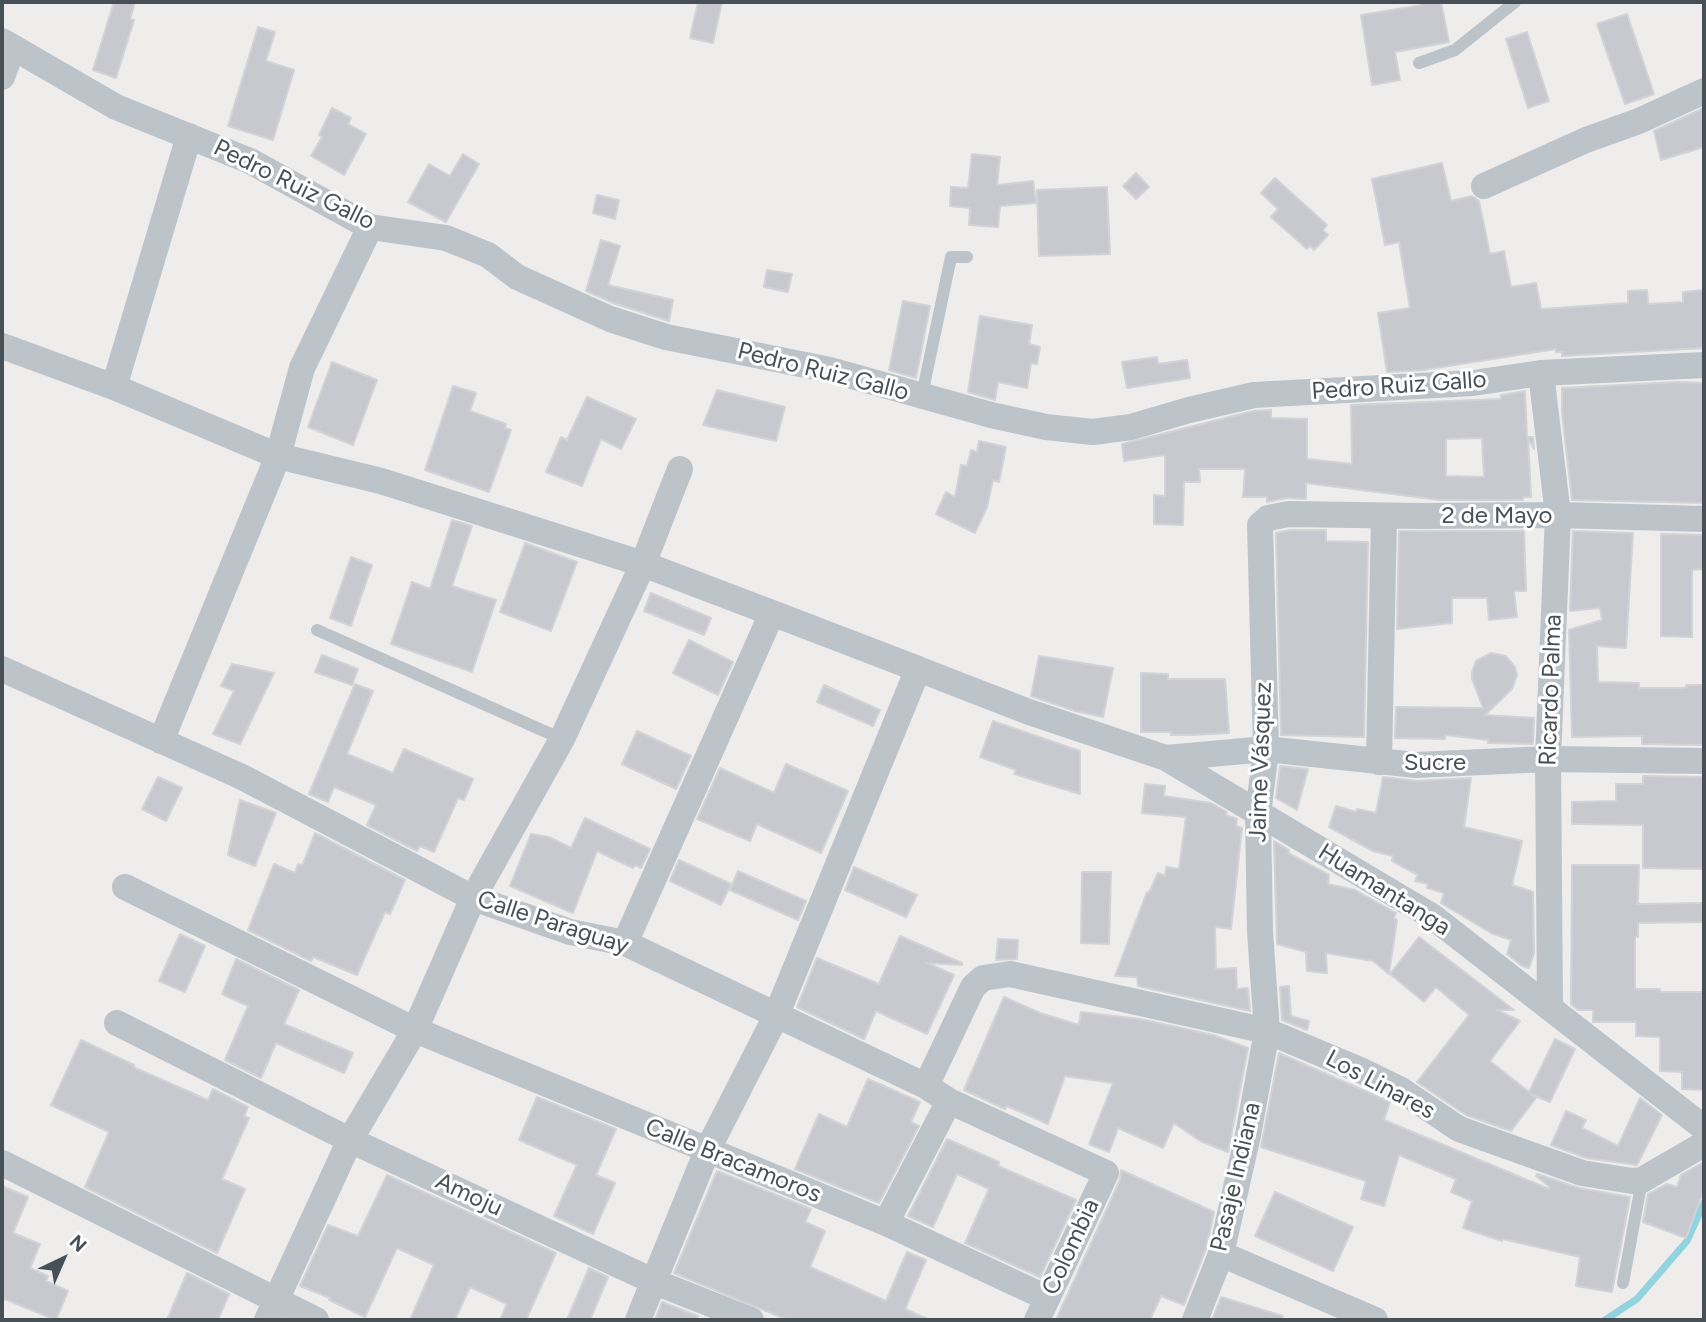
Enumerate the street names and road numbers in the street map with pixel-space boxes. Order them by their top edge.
street label: Pedro Ruiz Gallo [209,134,379,236]
street label: Pedro Ruiz Gallo [734,337,912,407]
street label: Pedro Ruiz Gallo [1310,366,1488,406]
street label: 2 de Mayo [1441,502,1553,530]
street label: Ricardo Palma [1534,614,1568,766]
street label: Jaime Vásquez [1244,681,1278,843]
street label: Sucre [1404,749,1466,777]
street label: Huamantanga [1312,838,1456,942]
street label: Calle Paraguay [474,885,632,961]
street label: Los Linares [1320,1044,1440,1126]
street label: Pasaje Indiana [1205,1100,1267,1254]
street label: Calle Bracamoros [641,1113,825,1209]
street label: Amoju [431,1167,507,1223]
street label: Colombia [1036,1194,1106,1300]

